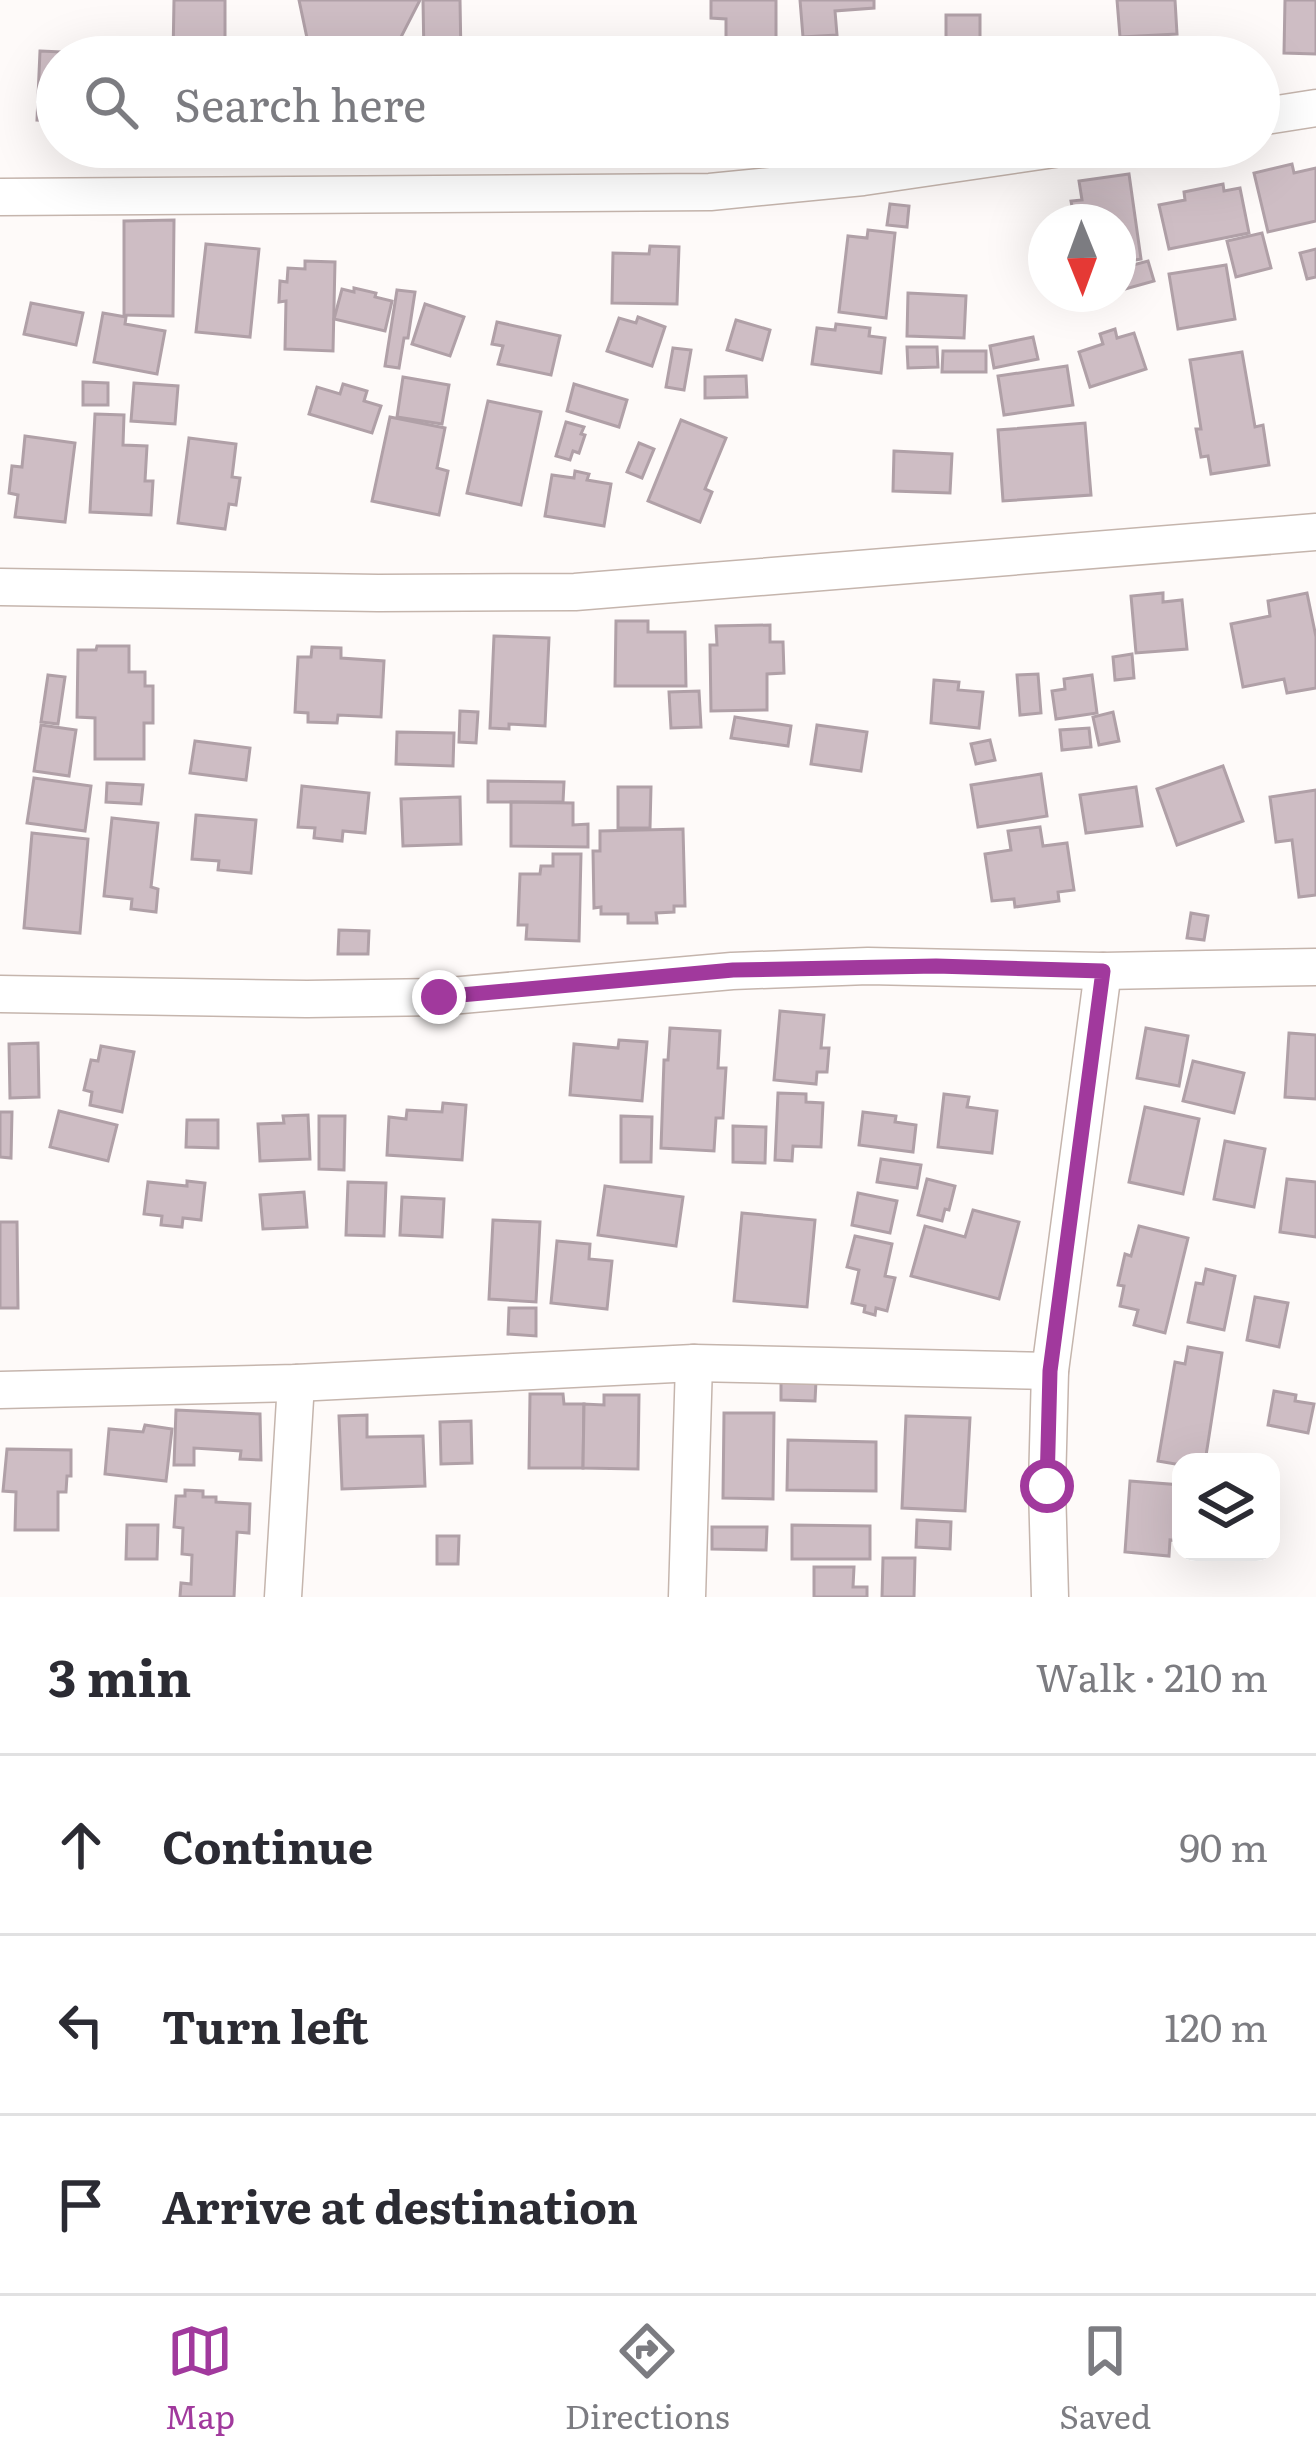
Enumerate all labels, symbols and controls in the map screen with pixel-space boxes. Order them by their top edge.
search box [36,36,1280,168]
icon: search [78,69,144,135]
text: Search here [174,69,426,136]
north arrow [1028,204,1136,312]
route end [412,970,466,1024]
map controls [1172,1453,1280,1561]
button: layers [1172,1453,1280,1561]
route start [1020,1459,1074,1513]
text: 3 min [48,1637,192,1713]
text: Walk · 210 m [1036,1646,1268,1704]
text: Continue [162,1811,373,1878]
icon: ahead [48,1812,114,1878]
text: 90 m [1179,1816,1268,1874]
text: Turn left [162,1991,369,2058]
icon: left [48,1992,114,2058]
text: 120 m [1164,1996,1268,2054]
text: Arrive at destination [162,2171,638,2238]
icon: arrive [48,2172,114,2238]
tab: Map [165,2318,235,2439]
tab: Directions [565,2318,730,2439]
tab: Saved [1059,2318,1151,2439]

